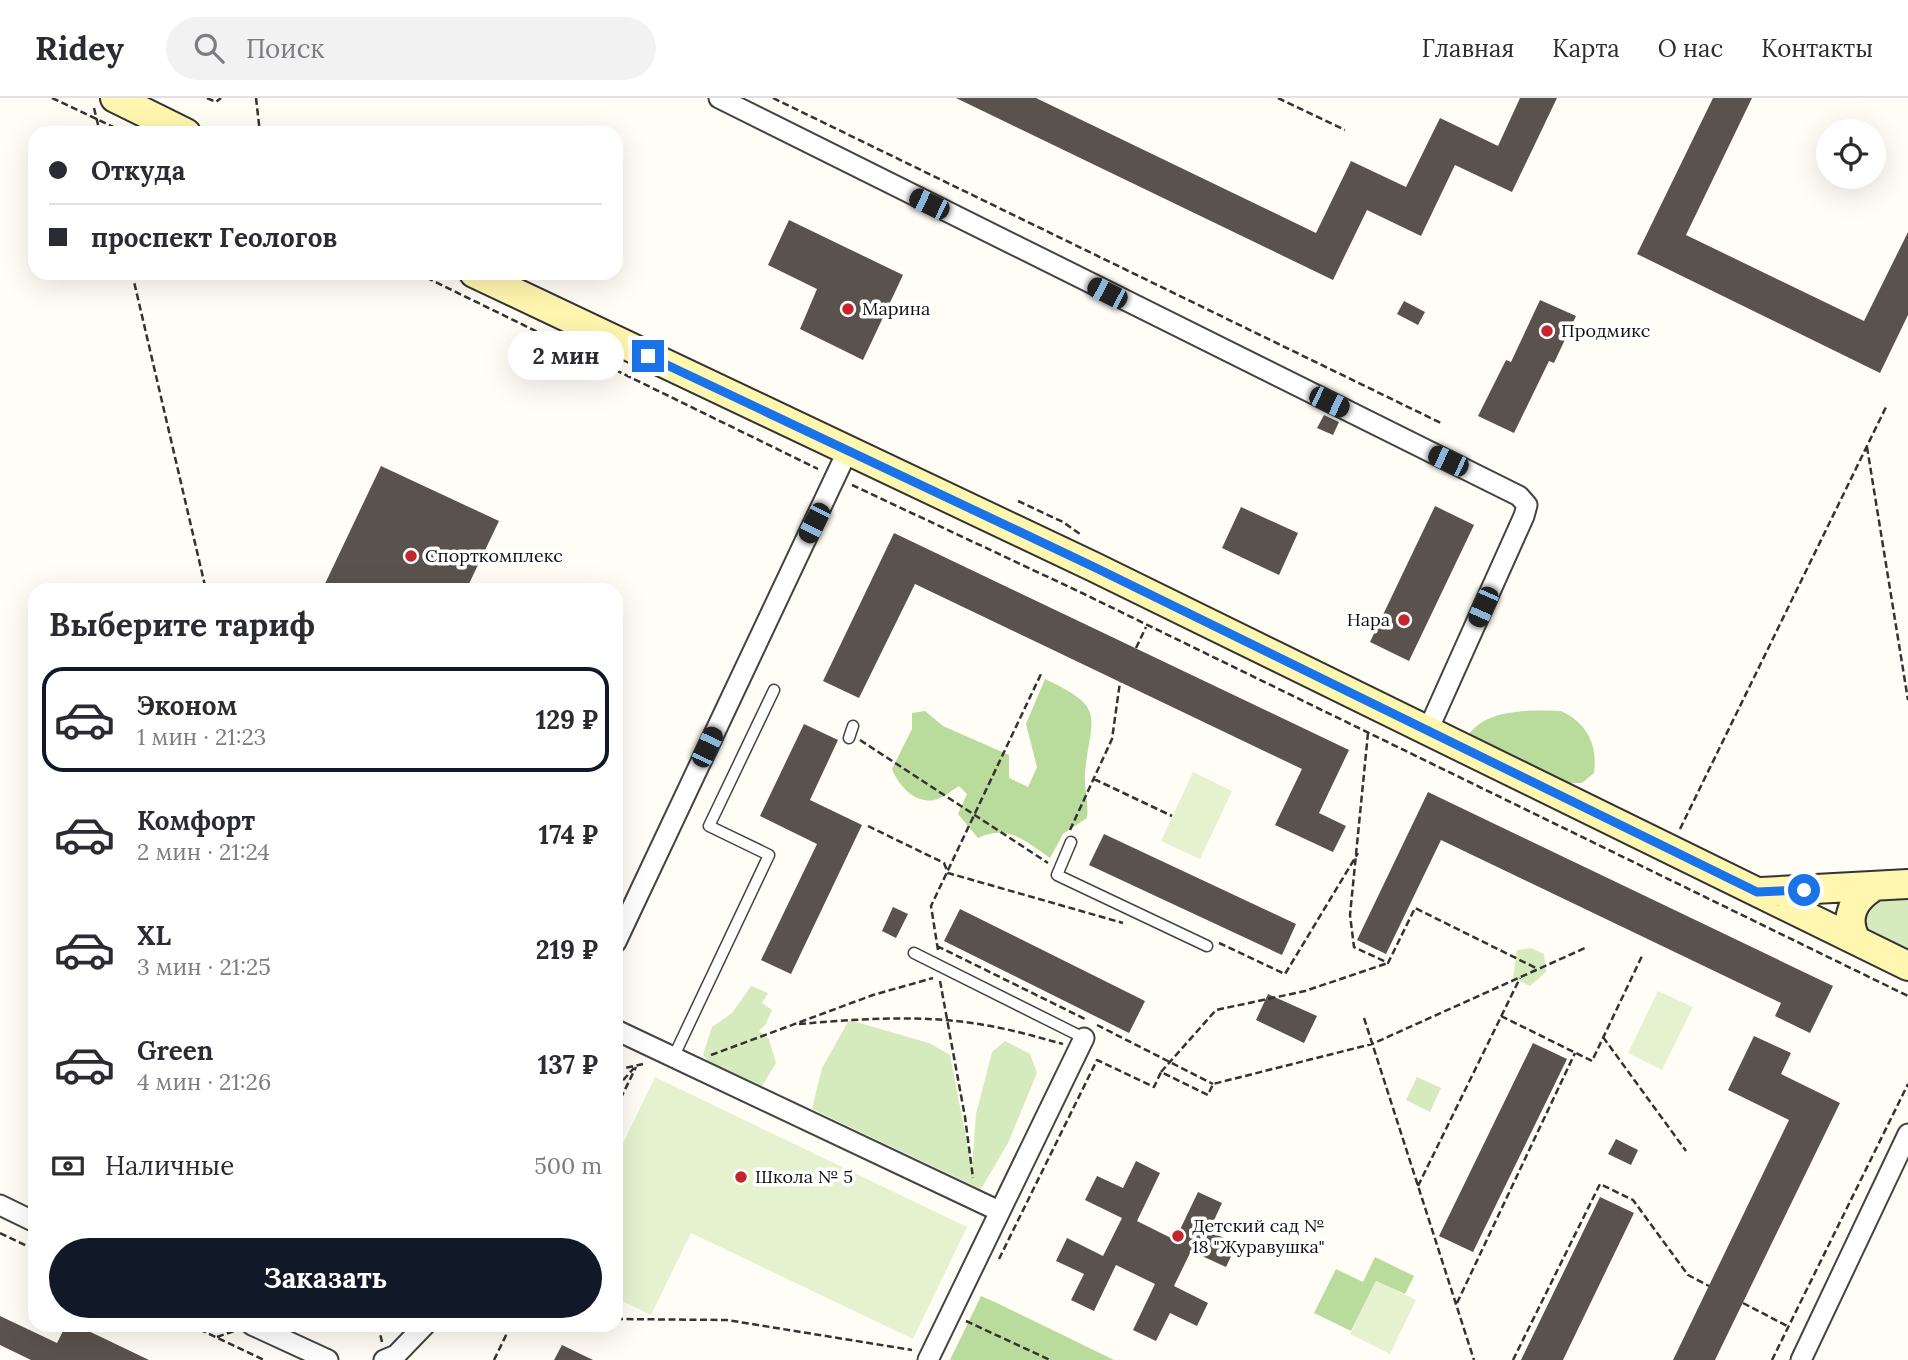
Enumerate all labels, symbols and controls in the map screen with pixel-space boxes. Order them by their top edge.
search box [166,17,656,80]
text: Ridey [35,27,124,69]
icon: search [190,29,228,67]
text: Поиск [246,32,324,65]
text: Главная [1422,33,1514,64]
text: Карта [1552,33,1620,64]
text: О нас [1658,33,1723,64]
text: Контакты [1761,33,1873,64]
map controls [1816,119,1886,189]
button: locate [1816,119,1886,189]
text: Откуда [91,154,185,187]
car [906,185,953,223]
text: проспект Геологов [91,221,337,254]
car [1084,274,1131,312]
place label: Марина [862,297,930,320]
marker: Марина [840,301,856,317]
place label: Продмикс [1561,319,1650,342]
marker: Продмикс [1539,323,1555,339]
callout: 2 мин [508,331,624,380]
route end [632,340,664,372]
text: 2 мин [532,341,600,370]
car [1306,383,1353,421]
car [1425,443,1472,479]
car [796,500,833,546]
place label: Спорткомплекс [425,544,563,567]
marker: Спорткомплекс [403,548,419,564]
car [1465,584,1502,630]
text: Выберите тариф [49,604,315,645]
place label: Нара [1347,608,1390,631]
marker: Нара [1396,612,1412,628]
icon: car [53,688,116,751]
text: Эконом [137,689,237,722]
text: 129 ₽ [536,703,598,736]
text: 1 мин · 21:23 [137,722,266,751]
car [689,724,726,770]
icon: car [53,803,116,866]
text: Комфорт [137,804,255,837]
text: 174 ₽ [539,818,598,851]
text: 2 мин · 21:24 [137,837,270,866]
route start [1788,874,1820,906]
icon: car [53,918,116,981]
text: XL [137,919,171,952]
text: 219 ₽ [536,933,598,966]
text: 3 мин · 21:25 [137,952,271,981]
icon: car [53,1033,116,1096]
text: Green [137,1034,213,1067]
text: 137 ₽ [538,1048,598,1081]
text: 4 мин · 21:26 [137,1067,271,1096]
icon: cash [49,1147,87,1185]
text: Наличные [105,1149,234,1182]
text: 500 m [534,1151,602,1180]
place label: Школа № 5 [755,1165,853,1188]
marker: Школа № 5 [733,1169,749,1185]
place label: Детский сад № 18 "Журавушка" [1192,1214,1325,1258]
marker: Детский сад № 18 "Журавушка" [1170,1228,1186,1244]
button: Заказать [49,1238,602,1318]

